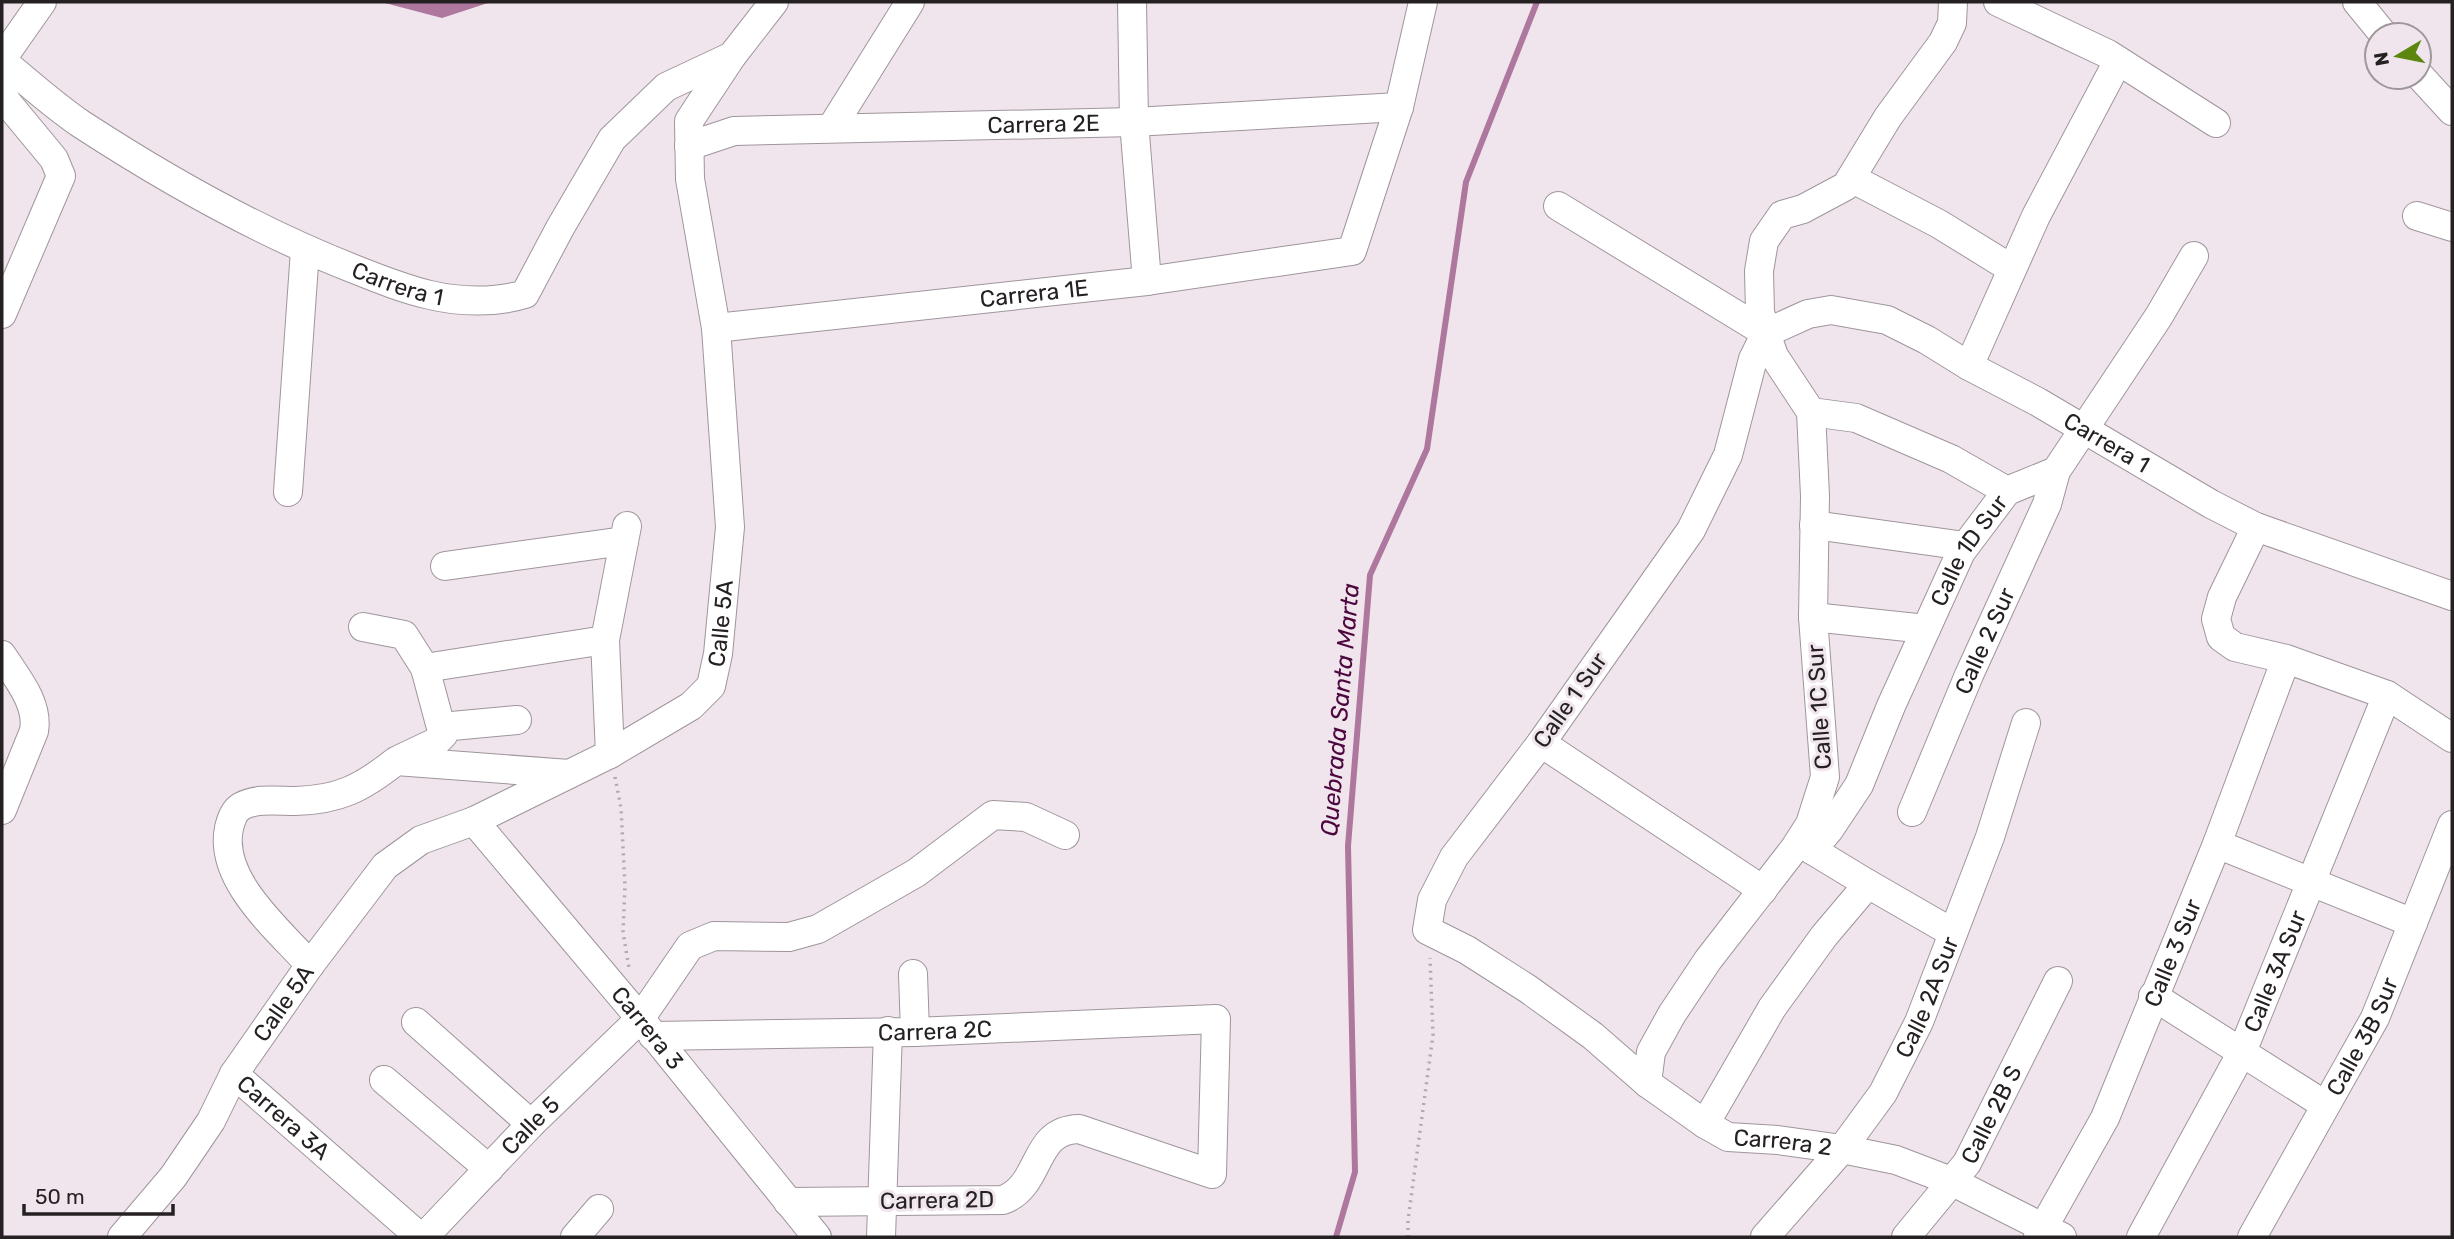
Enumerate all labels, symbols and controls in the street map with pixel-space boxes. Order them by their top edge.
north arrow [2363,21,2433,91]
text: N [2369,50,2394,68]
street label: Carrera 2E [987,109,1100,139]
street label: Carrera 1 [348,256,446,311]
street label: Carrera 1E [978,273,1090,313]
street label: Carrera 1 [2059,406,2155,479]
street label: Calle 1D Sur [1924,489,2013,610]
street label: Calle 5A [702,579,739,669]
water label: Quebrada Santa Marta [1315,582,1365,838]
street label: Calle 2 Sur [1949,583,2021,698]
street label: Calle 1C Sur [1801,643,1837,771]
street label: Calle 1 Sur [1527,647,1613,753]
street label: Calle 3 Sur [2138,894,2207,1011]
street label: Calle 3A Sur [2238,906,2312,1036]
street label: Calle 2A Sur [1889,932,1965,1062]
street label: Calle 5A [247,960,320,1047]
street label: Calle 3B Sur [2320,973,2404,1101]
street label: Carrera 3 [605,981,690,1075]
street label: Carrera 2C [878,1015,992,1047]
street label: Calle 2B S [1955,1061,2028,1169]
street label: Carrera 3A [231,1069,336,1166]
street label: Calle 5 [495,1090,565,1161]
street label: Carrera 2 [1733,1123,1834,1161]
scale bar [24,1172,173,1216]
text: 50 m [35,1184,85,1209]
street label: Carrera 2D [880,1185,994,1215]

